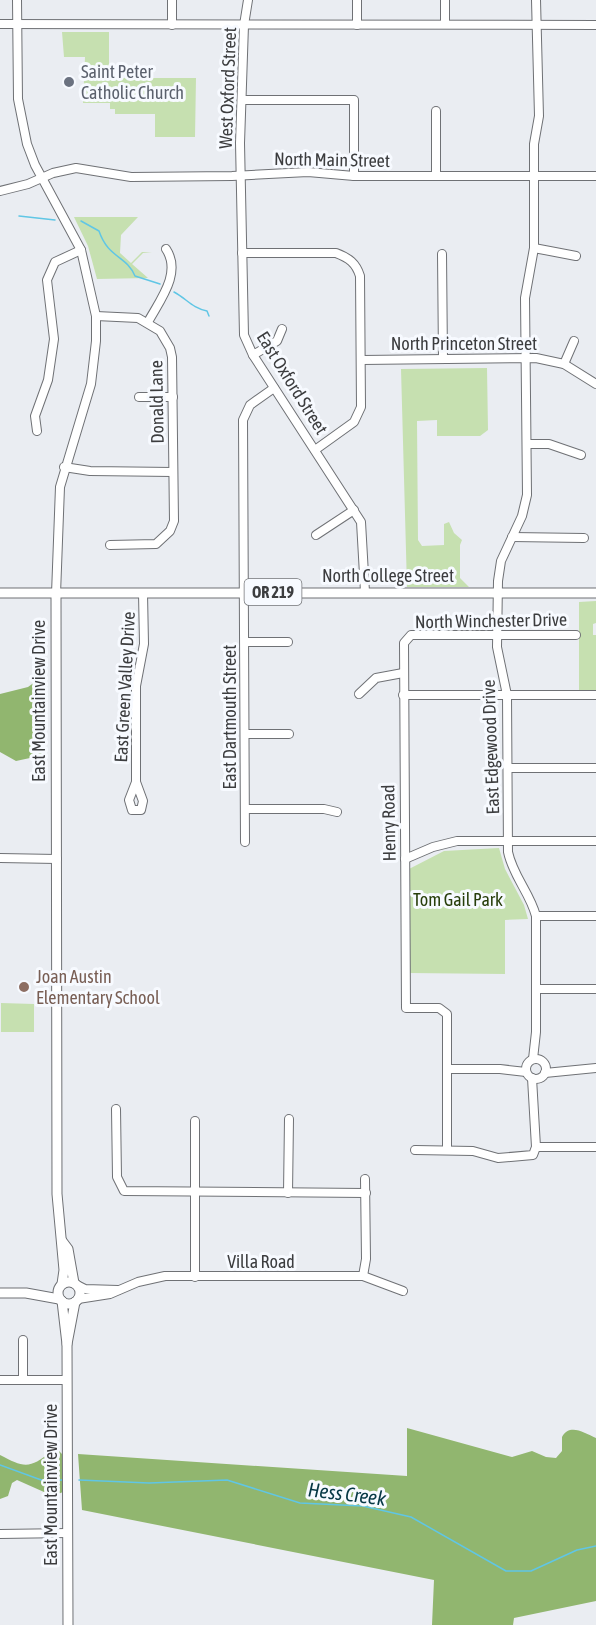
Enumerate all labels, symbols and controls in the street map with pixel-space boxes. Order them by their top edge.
street label: West Oxford Street [215,27,240,149]
place label: Saint Peter Catholic Church [81,61,184,103]
marker: Saint Peter Catholic Church [62,75,76,89]
street label: North Main Street [274,148,390,171]
street label: East Oxford Street [253,328,332,438]
street label: North Princeton Street [391,333,537,354]
street label: Donald Lane [145,360,168,444]
street label: North College Street [322,565,454,586]
road number: OR 219 [244,579,302,605]
street label: North Winchester Drive [415,609,567,632]
street label: East Green Valley Drive [110,611,139,763]
street label: East Mountainview Drive [28,620,49,782]
street label: East Dartmouth Street [219,645,240,789]
street label: East Edgewood Drive [478,679,503,815]
street label: Henry Road [377,784,400,862]
park label: Tom Gail Park [413,889,503,910]
place label: Joan Austin Elementary School [36,966,160,1008]
marker: Joan Austin Elementary School [17,980,31,994]
street label: Villa Road [227,1251,295,1272]
street label: East Mountainview Drive [40,1404,61,1566]
water label: Hess Creek [307,1477,388,1510]

